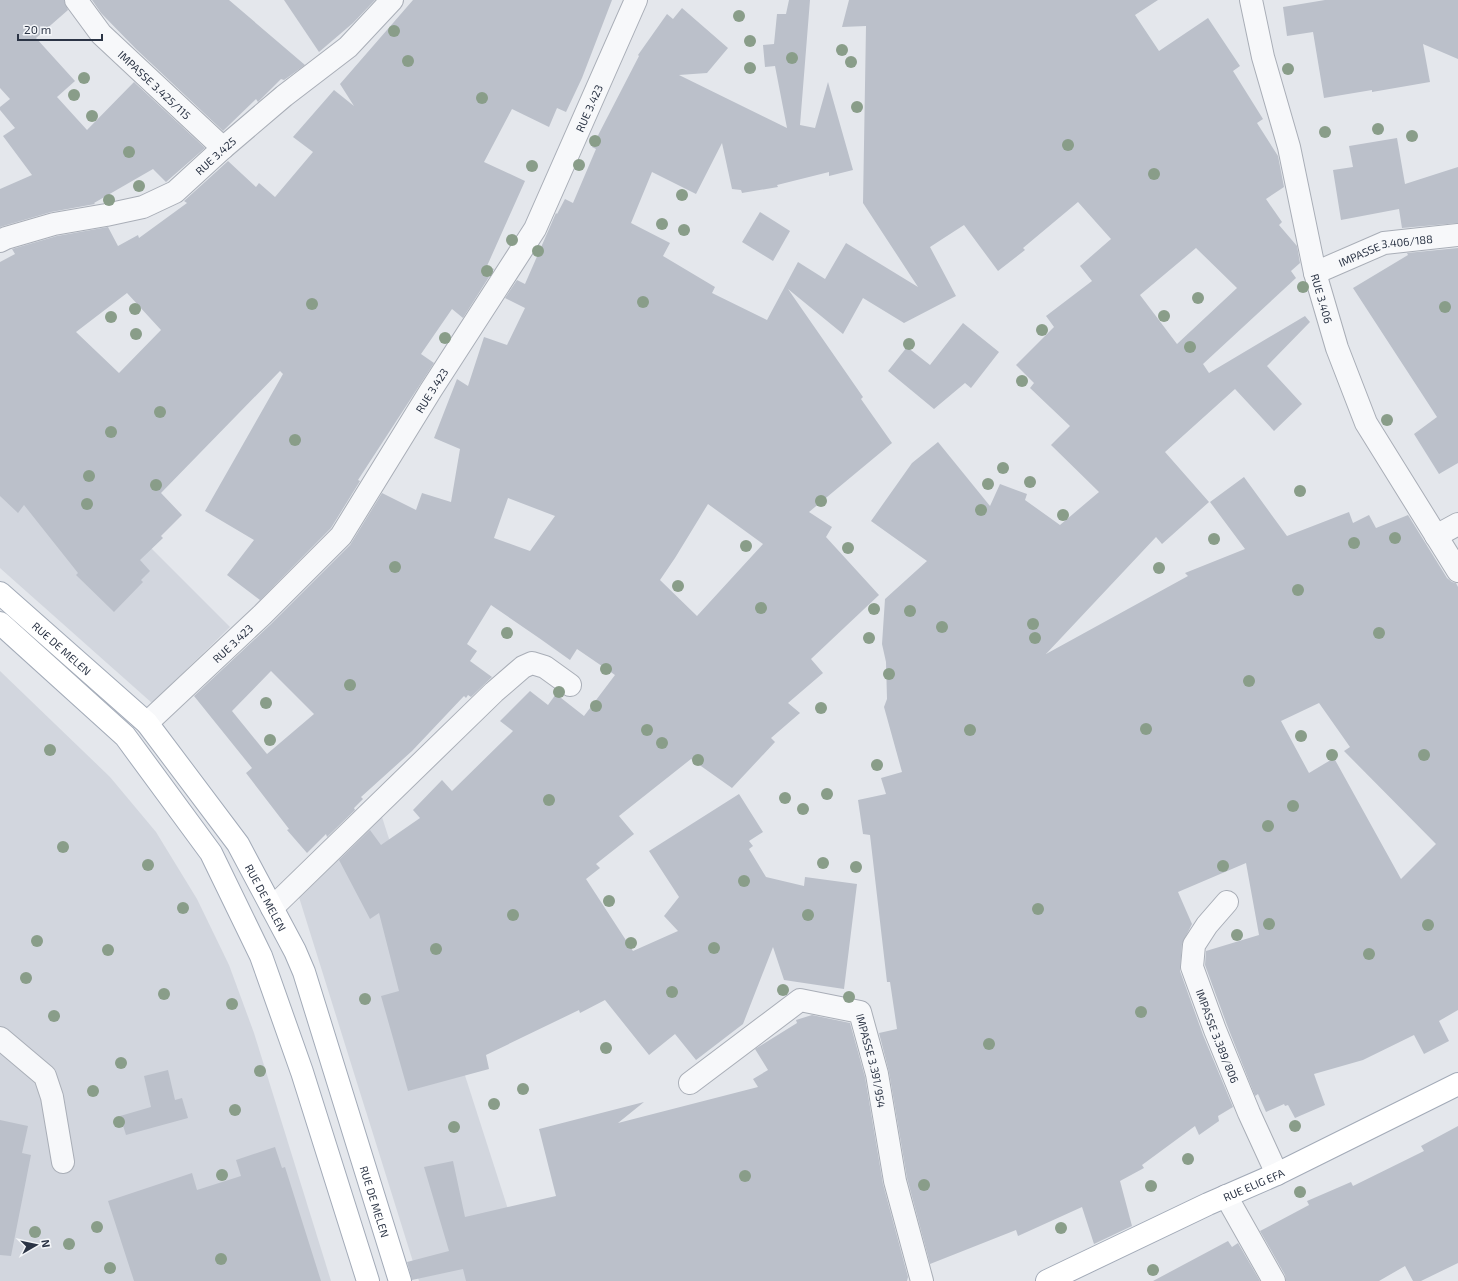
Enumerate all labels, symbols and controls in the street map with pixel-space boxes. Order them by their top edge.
scale bar [18,16,102,42]
text: 20 m [24,22,51,36]
street label: IMPASSE 3.425/115 [116,47,194,121]
street label: RUE 3.423 [572,82,605,134]
street label: RUE 3.425 [192,134,238,177]
street label: IMPASSE 3.406/188 [1336,231,1433,269]
street label: RUE 3.406 [1309,272,1336,325]
street label: RUE 3.423 [412,365,450,415]
street label: RUE DE MELEN [30,619,94,677]
street label: RUE 3.423 [209,621,255,665]
street label: RUE DE MELEN [243,862,290,933]
street label: IMPASSE 3.389/806 [1194,987,1242,1085]
street label: IMPASSE 3.391/954 [854,1012,889,1109]
street label: RUE DE MELEN [358,1164,392,1239]
street label: RUE ELIG EFA [1221,1165,1286,1203]
north arrow [16,1225,56,1265]
text: N [39,1238,53,1248]

